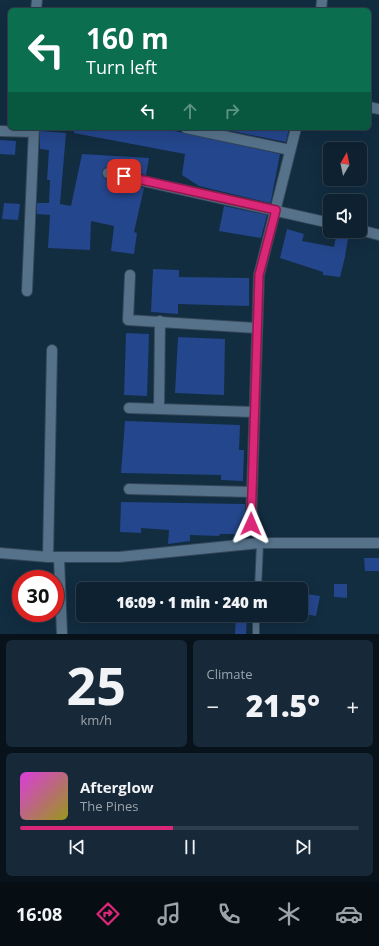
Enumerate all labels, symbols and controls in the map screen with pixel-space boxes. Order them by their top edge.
text: 160 m [86,19,169,57]
icon: left [20,24,72,76]
text: Turn left [86,55,157,79]
icon: left [137,100,159,122]
icon: ahead [179,100,201,122]
icon: right [221,100,243,122]
north arrow [323,142,367,186]
map controls [323,142,367,238]
pin [107,159,141,193]
icon: arrive [113,165,135,187]
button: sound [323,194,367,238]
position arrow [230,503,272,545]
speed limit sign: 30 [12,570,64,622]
text: 16:09 · 1 min · 240 m [116,592,268,612]
text: 25 [67,649,126,720]
text: Climate [207,665,252,683]
text: 21.5° [246,685,320,726]
text: − [207,691,219,721]
text: + [346,691,359,721]
text: km/h [80,711,112,729]
text: Afterglow [80,777,154,797]
text: The Pines [80,797,138,815]
icon: previous [66,836,88,858]
icon: pause [179,836,201,858]
icon: next [292,836,314,858]
icon: directions [94,900,122,928]
icon: music [155,900,183,928]
icon: phone [215,900,243,928]
icon: climate [275,900,303,928]
icon: car [335,900,363,928]
text: 16:08 [16,902,62,926]

